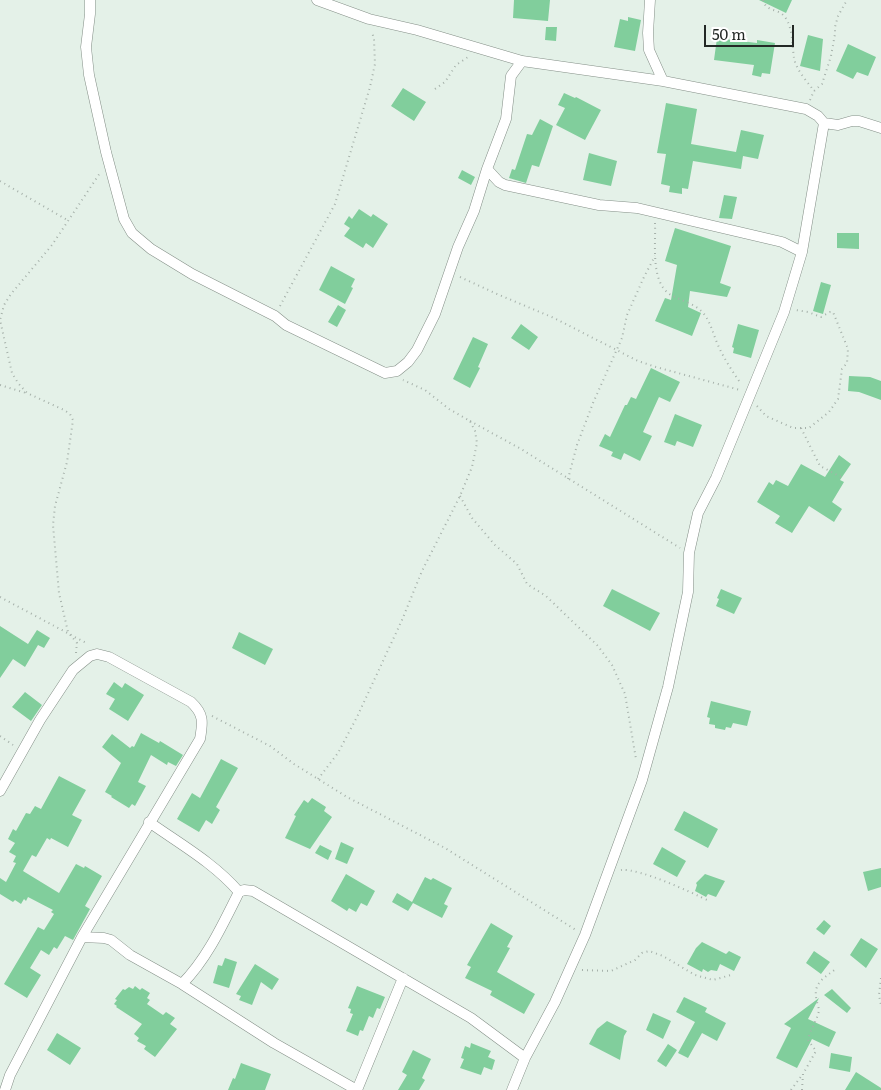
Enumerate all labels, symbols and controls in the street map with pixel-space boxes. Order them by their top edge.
scale bar [706,15,796,47]
text: 50 m [712,22,746,45]

